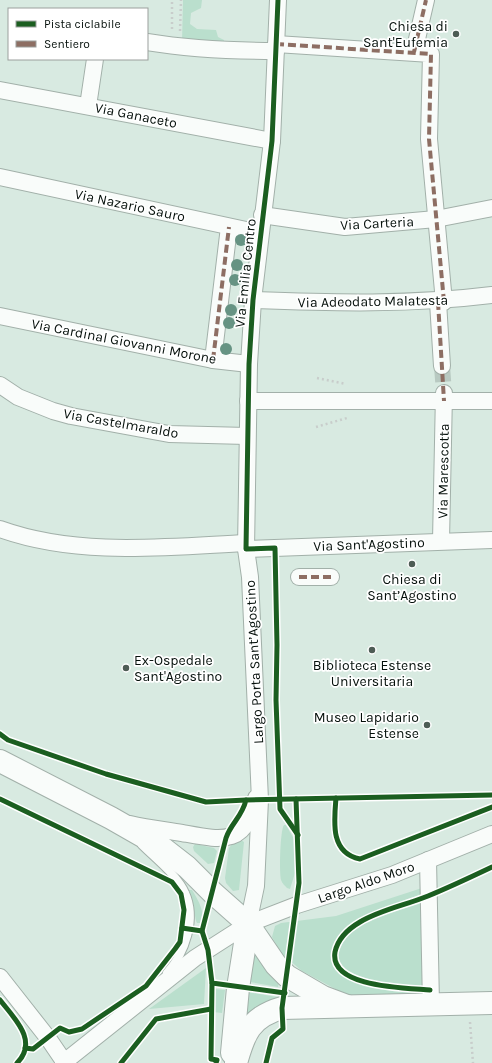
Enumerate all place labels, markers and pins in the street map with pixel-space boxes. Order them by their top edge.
place label: Chiesa di Sant'Eufemia [363,18,448,51]
marker: Chiesa di Sant'Eufemia [451,29,461,39]
marker: Chiesa di Sant’Agostino [407,559,417,569]
place label: Chiesa di Sant’Agostino [367,571,457,604]
marker: Biblioteca Estense Universitaria [367,645,377,655]
place label: Ex-Ospedale Sant'Agostino [134,652,222,685]
place label: Biblioteca Estense Universitaria [313,657,431,690]
marker: Ex-Ospedale Sant'Agostino [121,663,131,673]
place label: Museo Lapidario Estense [314,709,419,742]
marker: Museo Lapidario Estense [422,720,432,730]

